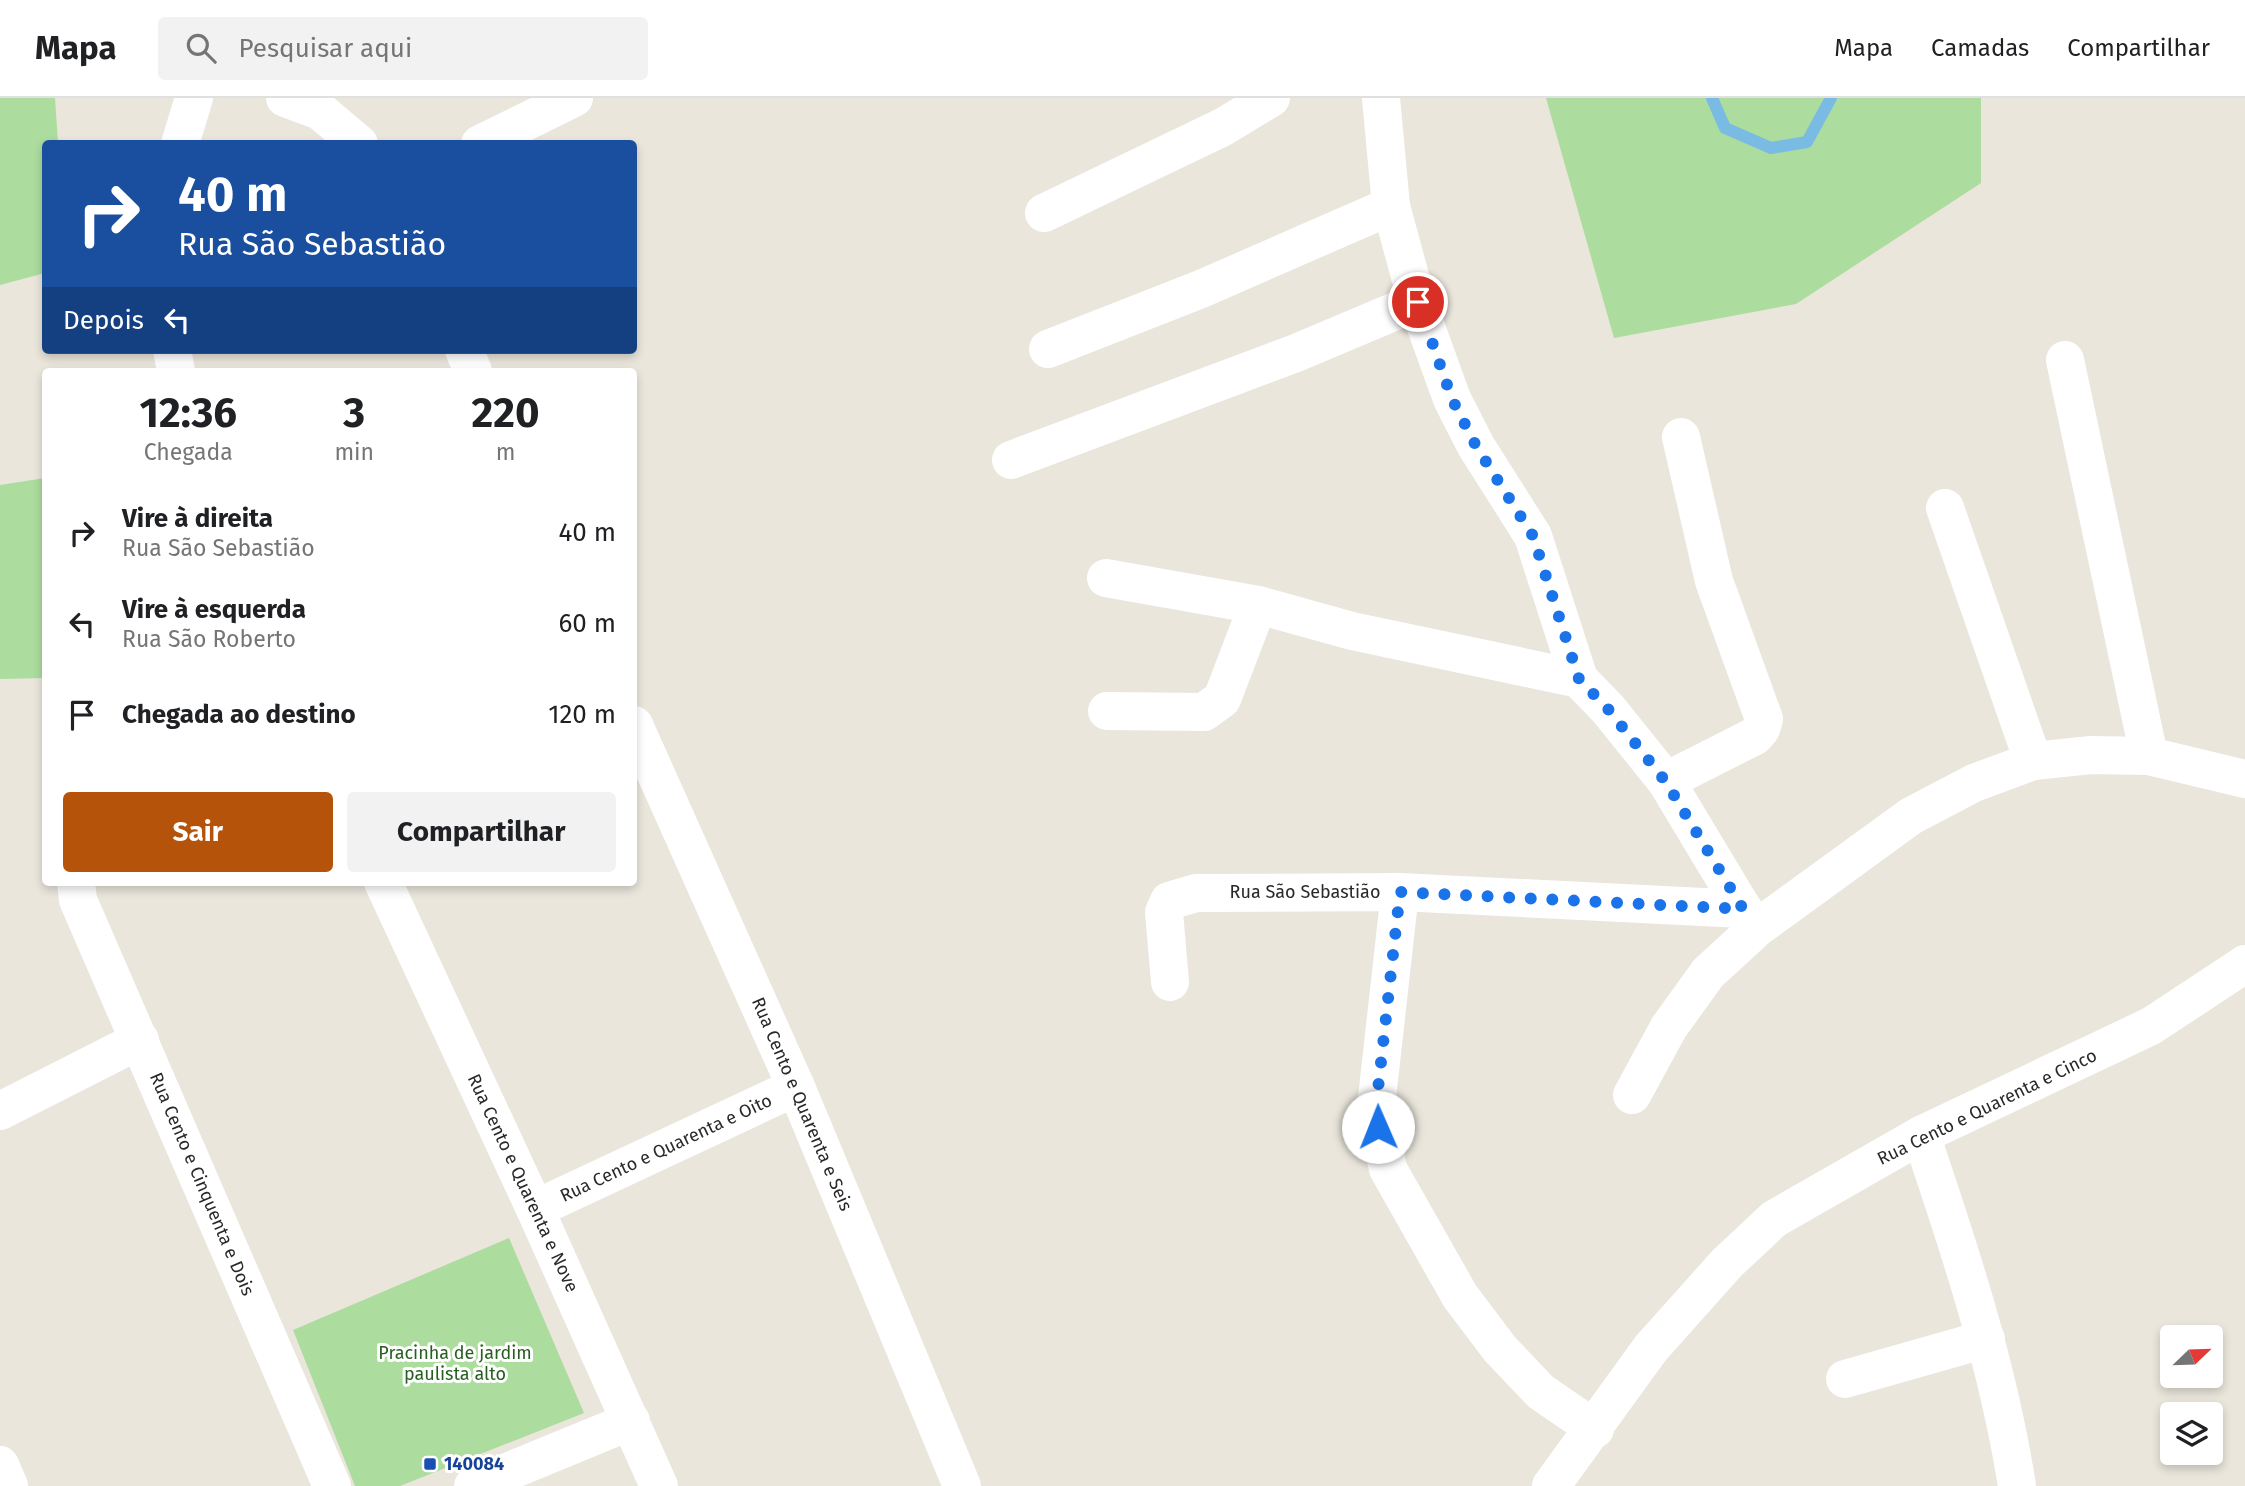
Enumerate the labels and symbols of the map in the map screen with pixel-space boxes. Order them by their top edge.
pin [1388,272,1448,332]
street label: Rua São Sebastião [1230,881,1380,903]
street label: Rua Cento e Quarenta e Seis [747,994,857,1214]
street label: Rua Cento e Quarenta e Cinco [1874,1044,2100,1170]
street label: Rua Cento e Cinquenta e Dois [145,1069,259,1299]
street label: Rua Cento e Quarenta e Nove [463,1070,583,1296]
street label: Rua Cento e Quarenta e Oito [557,1089,775,1207]
position arrow [1341,1090,1415,1164]
north arrow [2160,1325,2222,1388]
park label: Pracinha de jardim paulista alto [378,1342,532,1385]
place label: 140084 [444,1453,504,1475]
marker: 140084 [422,1456,438,1472]

